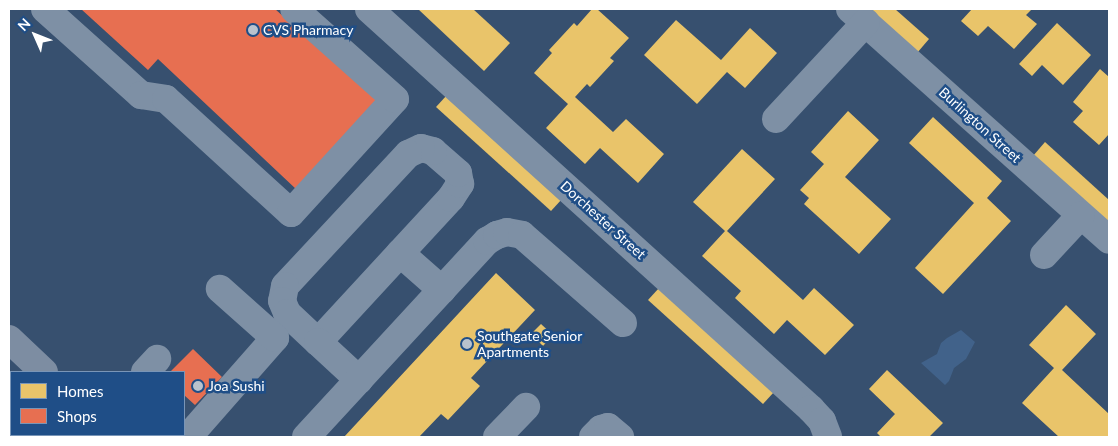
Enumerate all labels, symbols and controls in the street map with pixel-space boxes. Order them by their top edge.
north arrow [10,10,60,60]
text: N [14,14,34,34]
place label: CVS Pharmacy [263,22,353,38]
marker: CVS Pharmacy [247,24,259,36]
street label: Burlington Street [935,84,1025,166]
street label: Dorchester Street [557,177,649,263]
place label: Southgate Senior Apartments [477,328,582,361]
marker: Southgate Senior Apartments [461,338,473,350]
legend [10,371,185,436]
place label: Joa Sushi [208,378,265,394]
marker: Joa Sushi [192,380,204,392]
text: Homes [57,382,103,400]
text: Shops [57,407,97,425]

